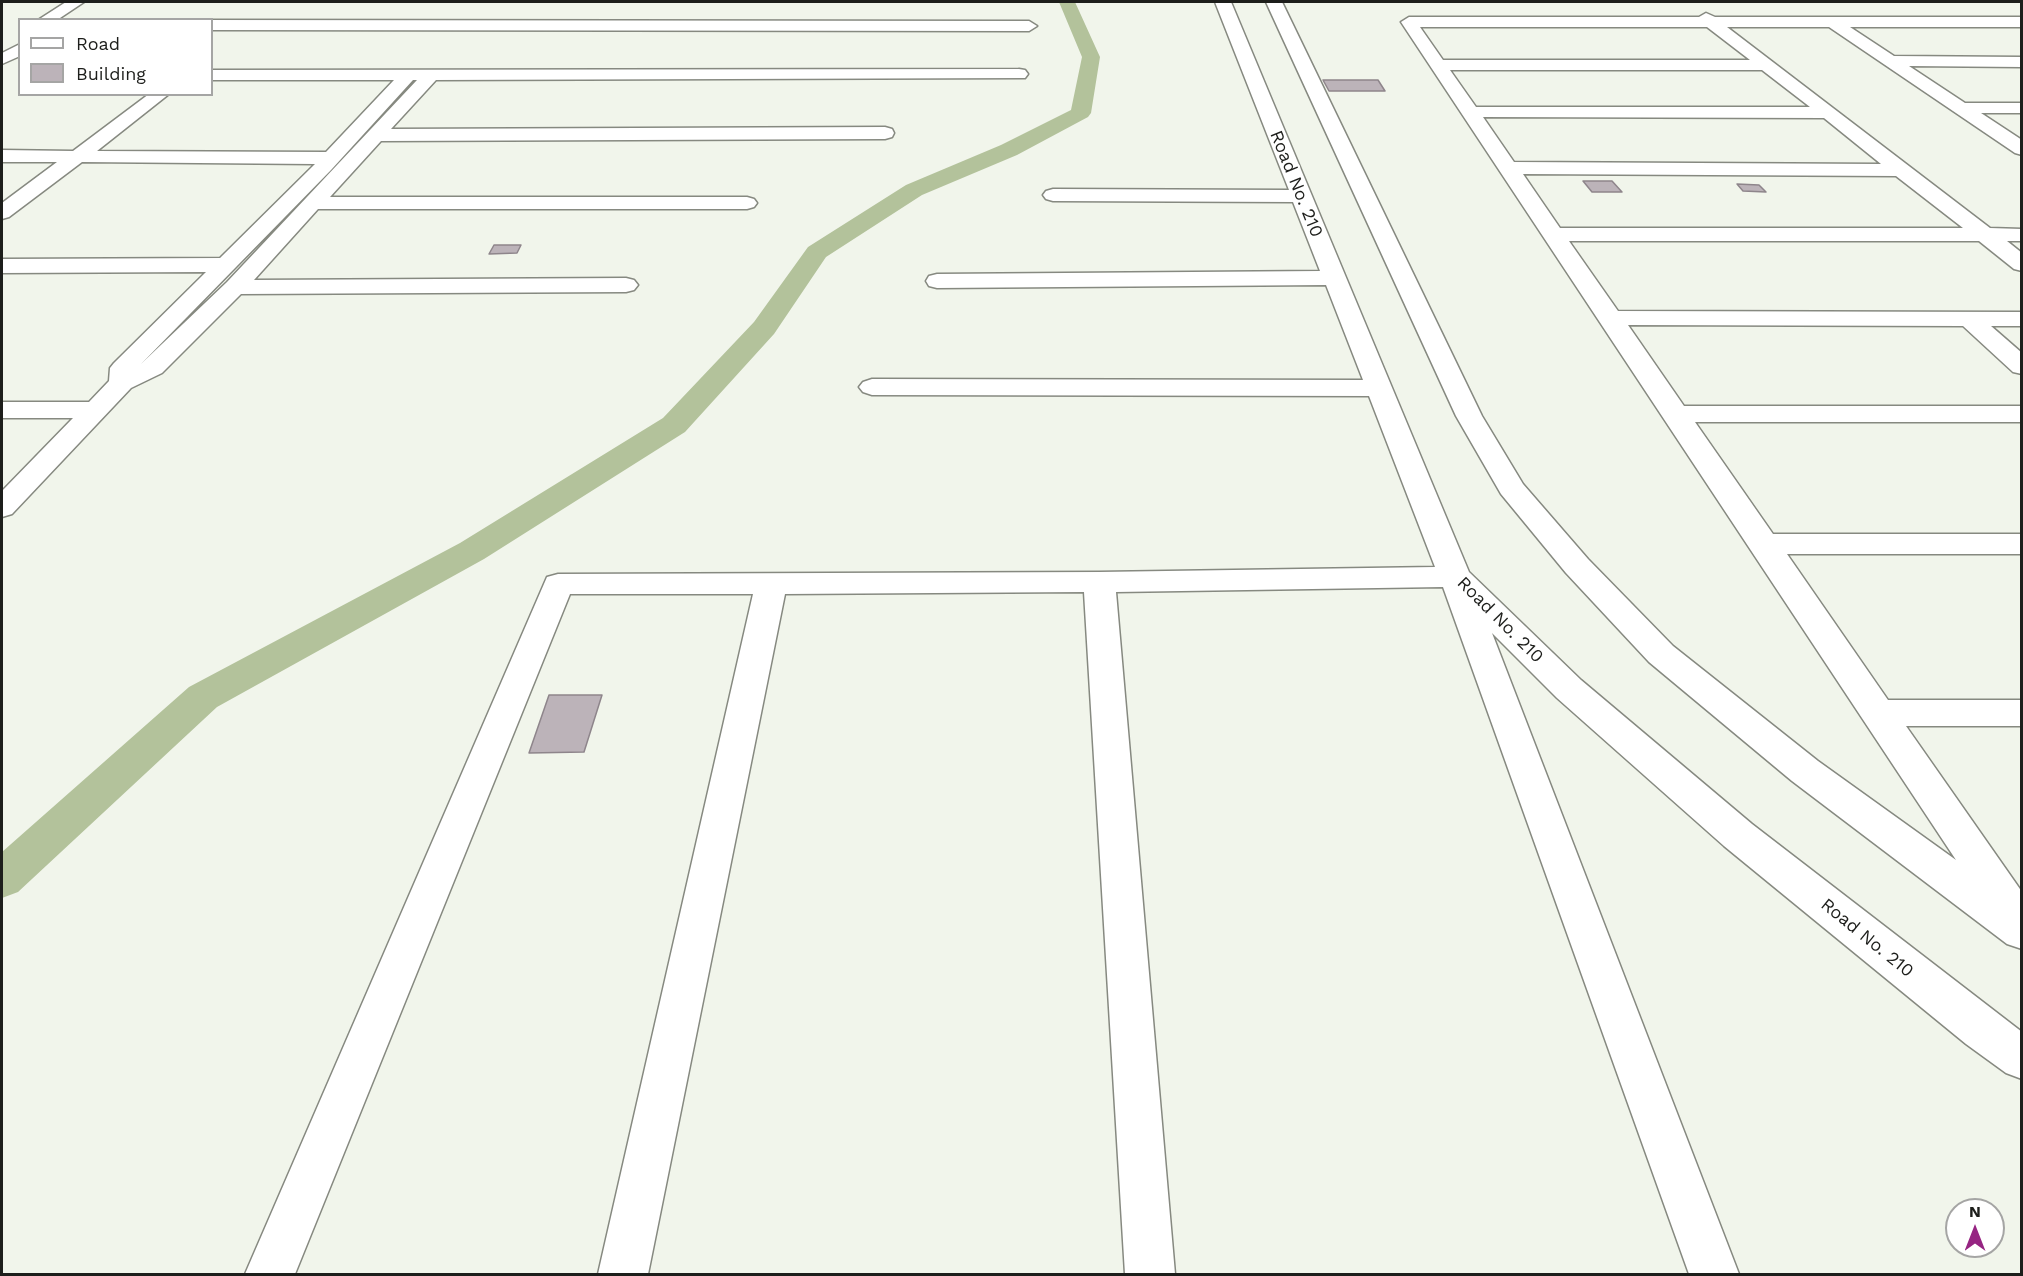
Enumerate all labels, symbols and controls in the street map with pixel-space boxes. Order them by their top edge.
legend [18,18,213,96]
text: Road [76,33,120,54]
text: Building [76,63,146,84]
street label: Road No. 210 [1265,127,1327,241]
street label: Road No. 210 [1452,572,1548,668]
street label: Road No. 210 [1816,894,1918,982]
north arrow [1945,1198,2005,1258]
text: N [1969,1202,1981,1221]

